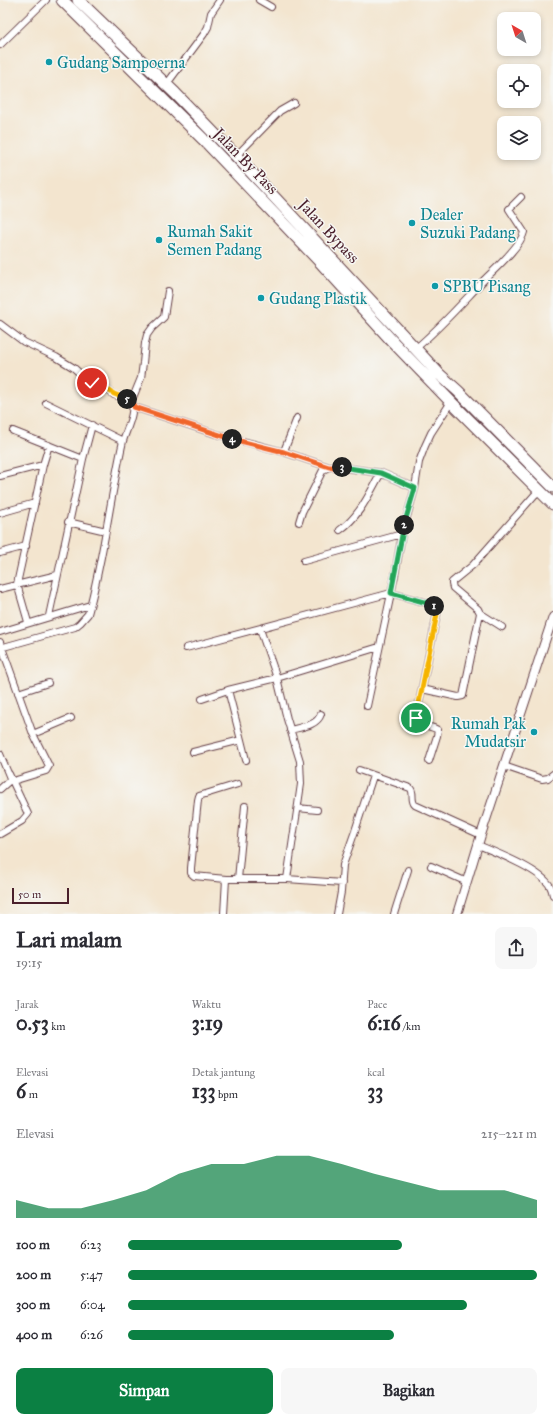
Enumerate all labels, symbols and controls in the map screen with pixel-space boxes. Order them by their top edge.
north arrow [497,12,541,56]
map controls [497,12,541,160]
place label: Gudang Sampoerna [57,53,185,73]
marker: Gudang Sampoerna [44,57,54,67]
button: locate [497,64,541,108]
button: layers [497,116,541,160]
street label: Jalan By Pass [208,122,282,199]
street label: Jalan Bypass [293,194,363,268]
place label: Dealer Suzuki Padang [420,205,516,243]
marker: Dealer Suzuki Padang [407,218,417,228]
place label: Rumah Sakit Semen Padang [167,222,262,260]
marker: Rumah Sakit Semen Padang [154,235,164,245]
place label: SPBU Pisang [443,277,531,297]
marker: SPBU Pisang [430,281,440,291]
place label: Gudang Plastik [269,289,368,309]
marker: Gudang Plastik [256,293,266,303]
pin [75,366,109,400]
icon: check [81,372,103,394]
pin: 5 [117,389,137,409]
text: 5 [124,392,130,405]
pin: 4 [222,429,242,449]
text: 4 [229,432,235,445]
pin: 3 [332,457,352,477]
text: 3 [340,460,344,473]
pin: 2 [394,515,414,535]
text: 2 [401,518,407,531]
pin: 1 [424,596,444,616]
text: 1 [432,599,436,612]
pin [399,701,433,735]
icon: arrive [405,707,427,729]
place label: Rumah Pak Mudatsir [451,714,527,751]
marker: Rumah Pak Mudatsir [529,727,539,737]
scale bar [12,886,69,905]
text: 50 m [18,888,41,901]
text: Lari malam [16,926,122,953]
button: share [495,927,537,969]
text: 19:15 [16,955,42,971]
text: Jarak [16,998,39,1011]
text: Waktu [192,998,221,1011]
text: Pace [367,998,387,1011]
text: 0.53 [16,1011,49,1035]
text: 3:19 [192,1011,223,1035]
text: 6:16 [367,1011,401,1035]
text: km [49,1020,66,1033]
text: /km [401,1020,420,1033]
text: Elevasi [16,1066,48,1079]
text: Detak jantung [192,1066,255,1079]
text: kcal [367,1066,385,1079]
text: 6 [16,1079,26,1103]
text: 133 [192,1079,216,1103]
text: 33 [367,1079,383,1103]
text: m [26,1088,38,1101]
text: bpm [216,1088,238,1101]
text: Elevasi [16,1126,54,1142]
text: 215–221 m [481,1126,537,1142]
text: 100 m [16,1237,50,1253]
text: 6:23 [80,1237,102,1253]
text: 200 m [16,1267,51,1283]
text: 5:47 [80,1267,103,1283]
text: 300 m [16,1297,50,1313]
text: 6:04 [80,1297,105,1313]
text: 400 m [16,1327,52,1343]
text: 6:26 [80,1327,103,1343]
button: Simpan [16,1368,273,1414]
button: Bagikan [281,1368,537,1414]

